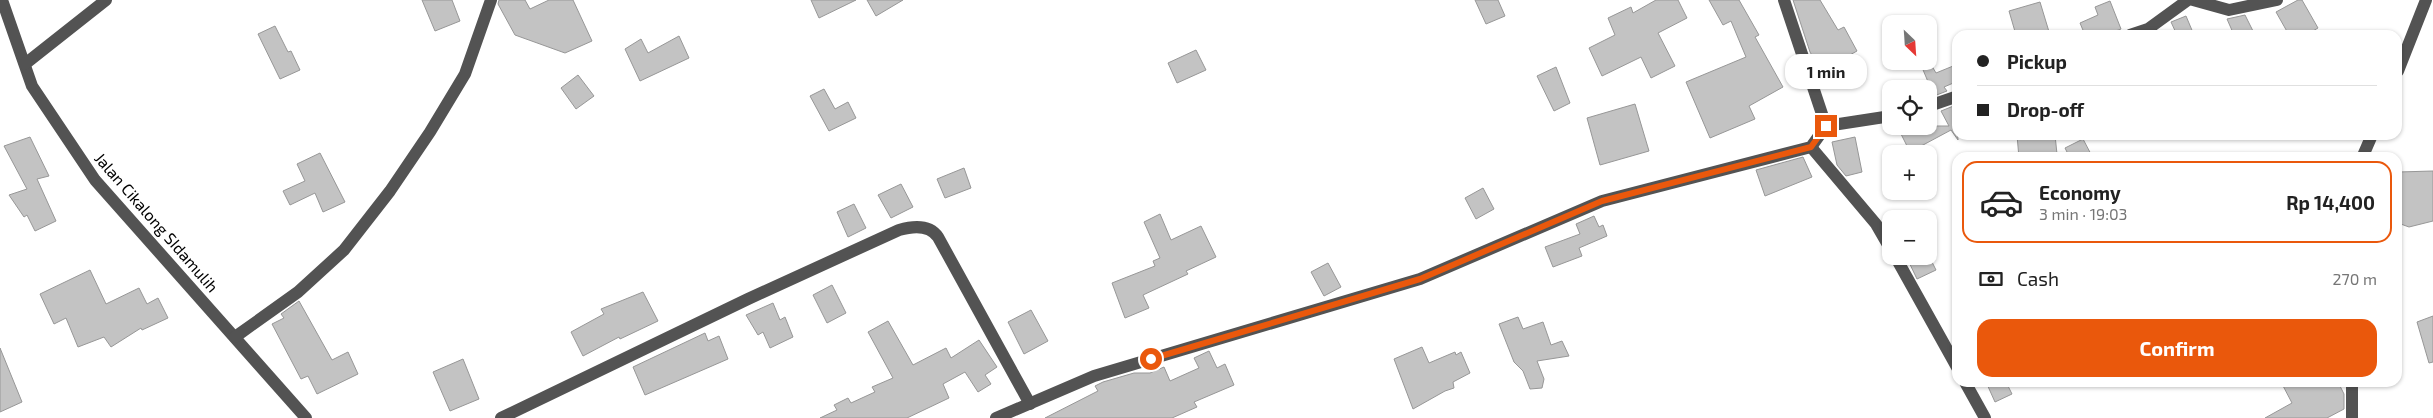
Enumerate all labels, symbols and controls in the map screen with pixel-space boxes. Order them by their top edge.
north arrow [1882,15,1938,70]
map controls [1882,15,1937,265]
text: Pickup [2007,50,2067,73]
callout: 1 min [1785,54,1867,88]
text: 1 min [1807,62,1845,81]
button: locate [1882,80,1937,135]
text: Drop-off [2007,98,2084,121]
route end [1815,115,1837,137]
button: + [1882,145,1937,200]
street label: Jalan Cikalong SIdamulih [91,148,223,296]
icon: car [1979,180,2024,225]
text: Economy [2039,181,2121,204]
text: Rp 14,400 [2286,191,2375,214]
text: 3 min · 19:03 [2039,204,2128,223]
button: − [1882,210,1937,265]
icon: cash [1977,265,2005,293]
text: Cash [2017,267,2059,290]
text: 270 m [2333,269,2377,288]
button: Confirm [1977,319,2377,377]
route start [1140,348,1162,370]

